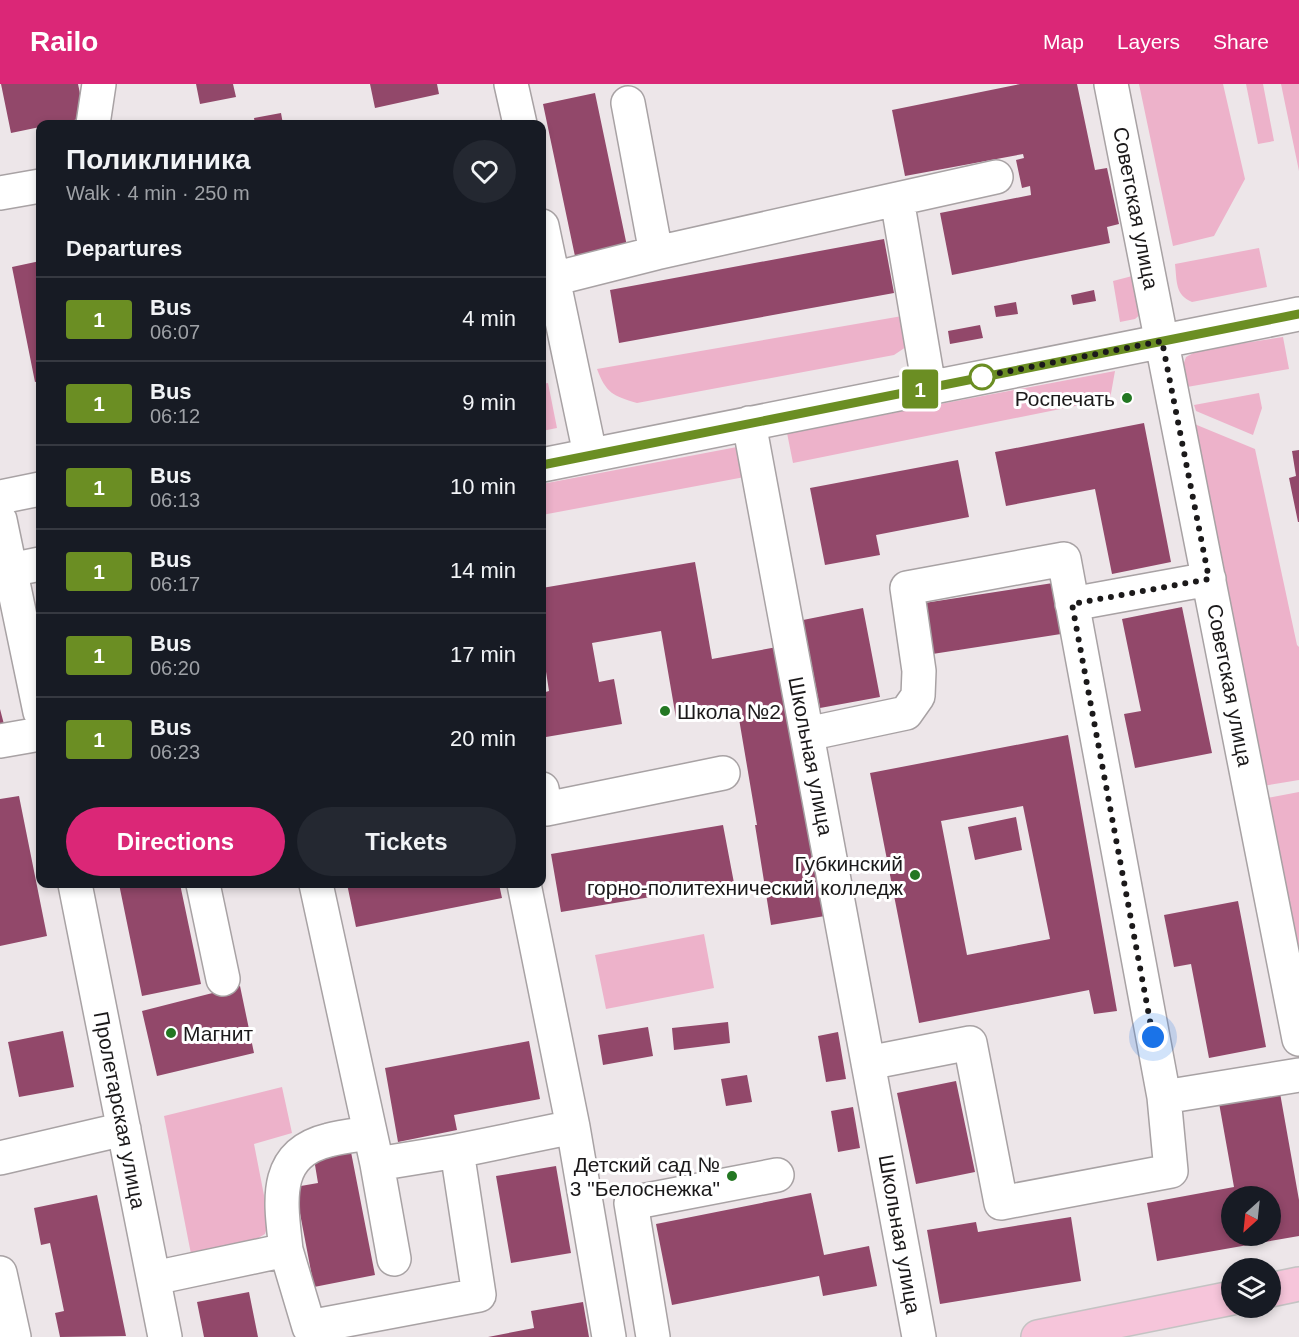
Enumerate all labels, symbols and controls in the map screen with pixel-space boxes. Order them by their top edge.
text: Railo [30,26,98,57]
text: Map [1043,30,1084,53]
text: Layers [1117,30,1180,53]
text: Share [1213,30,1269,53]
street label: Советская улица [1109,125,1163,291]
button: heart [453,140,516,203]
text: Поликлиника [66,144,251,175]
text: Walk · 4 min · 250 m [66,182,250,204]
text: Departures [66,236,182,261]
text: Bus [150,295,192,320]
text: 4 min [462,306,516,331]
text: 1 [93,308,105,331]
text: 06:07 [150,321,200,343]
unlabelled marker [969,364,995,390]
line badge: 1 [900,370,940,408]
text: 1 [914,378,926,401]
text: Bus [150,379,192,404]
place label: Роспечать [1015,387,1115,410]
text: 9 min [462,390,516,415]
marker: Роспечать [1120,391,1134,405]
text: 1 [93,392,105,415]
text: 06:12 [150,405,200,427]
text: Bus [150,463,192,488]
text: 10 min [450,474,516,499]
text: 1 [93,476,105,499]
text: 06:13 [150,489,200,511]
text: Bus [150,547,192,572]
text: 14 min [450,558,516,583]
text: 1 [93,560,105,583]
text: 06:17 [150,573,200,595]
street label: Советская улица [1203,602,1257,768]
text: Bus [150,631,192,656]
text: 17 min [450,642,516,667]
text: 1 [93,644,105,667]
text: 06:20 [150,657,200,679]
street label: Школьная улица [784,675,838,838]
place label: Школа №2 [677,700,781,723]
marker: Школа №2 [658,704,672,718]
text: Bus [150,715,192,740]
text: 20 min [450,726,516,751]
text: 1 [93,728,105,751]
text: 06:23 [150,741,200,763]
button: Directions [66,807,285,876]
button: Tickets [297,807,516,876]
place label: Губкинский горно-политехнический колледж [587,852,903,899]
marker: Губкинский горно-политехнический колледж [908,868,922,882]
street label: Пролетарская улица [90,1009,151,1211]
place label: Магнит [183,1022,253,1045]
your location [1138,1022,1168,1052]
marker: Магнит [164,1026,178,1040]
place label: Детский сад № 3 "Белоснежка" [570,1153,720,1200]
street label: Школьная улица [875,1153,925,1316]
marker: Детский сад № 3 "Белоснежка" [725,1169,739,1183]
north arrow [1221,1186,1281,1246]
map controls [1221,1186,1281,1318]
button: layers [1221,1258,1281,1318]

